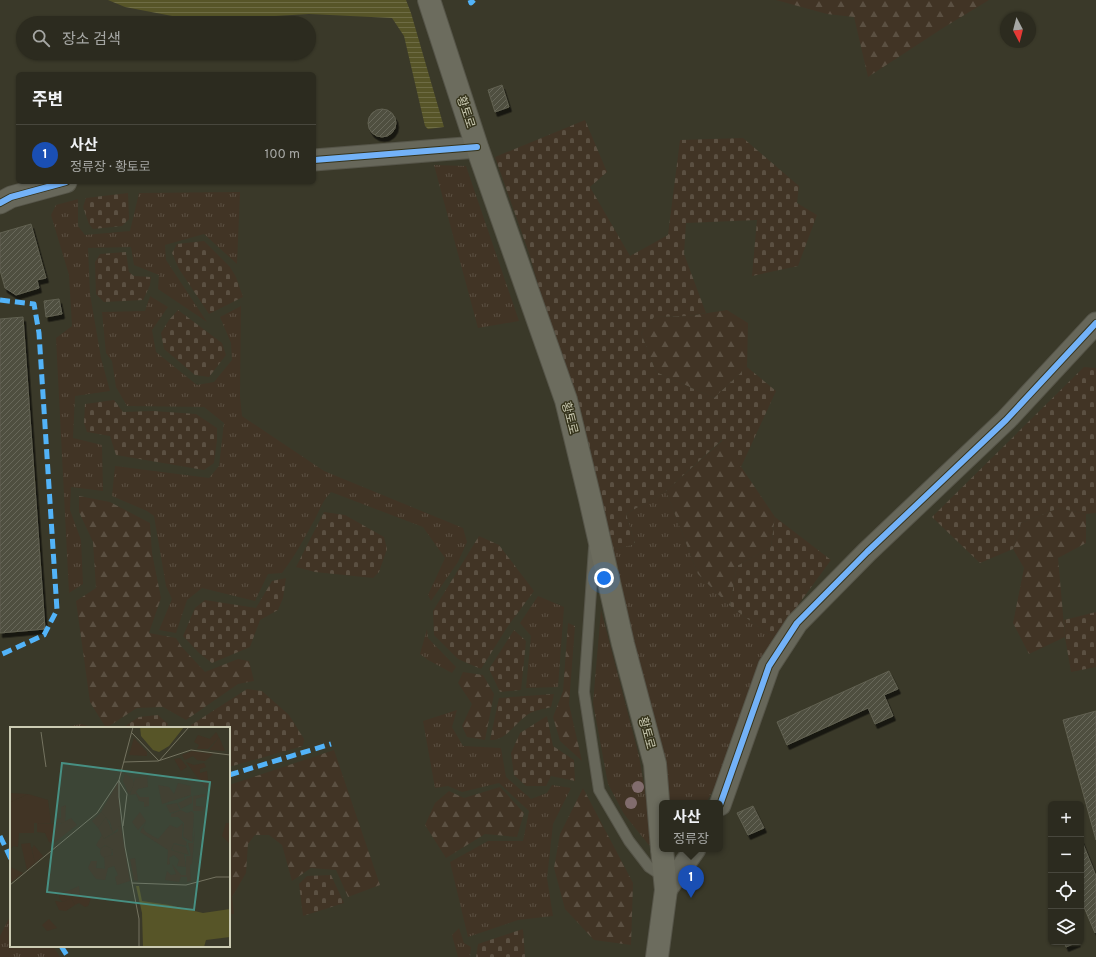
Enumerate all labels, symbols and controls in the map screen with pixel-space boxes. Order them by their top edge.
north arrow [1000,12,1036,48]
search box [16,16,316,60]
icon: search [30,27,52,49]
text: 장소 검색 [62,31,121,50]
text: 주변 [32,90,63,112]
street label: 황토로 [452,94,478,131]
text: 사산 [70,137,98,156]
text: 1 [42,147,48,163]
text: 100 m [264,147,300,163]
text: 정류장 · 황토로 [70,160,151,176]
street label: 황토로 [557,400,581,436]
your location [594,568,614,588]
street label: 황토로 [634,715,658,751]
inset map [10,727,230,947]
popup [659,800,723,852]
map controls [1048,801,1084,945]
button: + [1048,801,1084,837]
text: 사산 [673,809,701,828]
text: 정류장 [673,832,709,848]
button: − [1048,837,1084,873]
pin: 1 [678,865,704,898]
button: locate [1048,873,1084,909]
button: layers [1048,909,1084,945]

